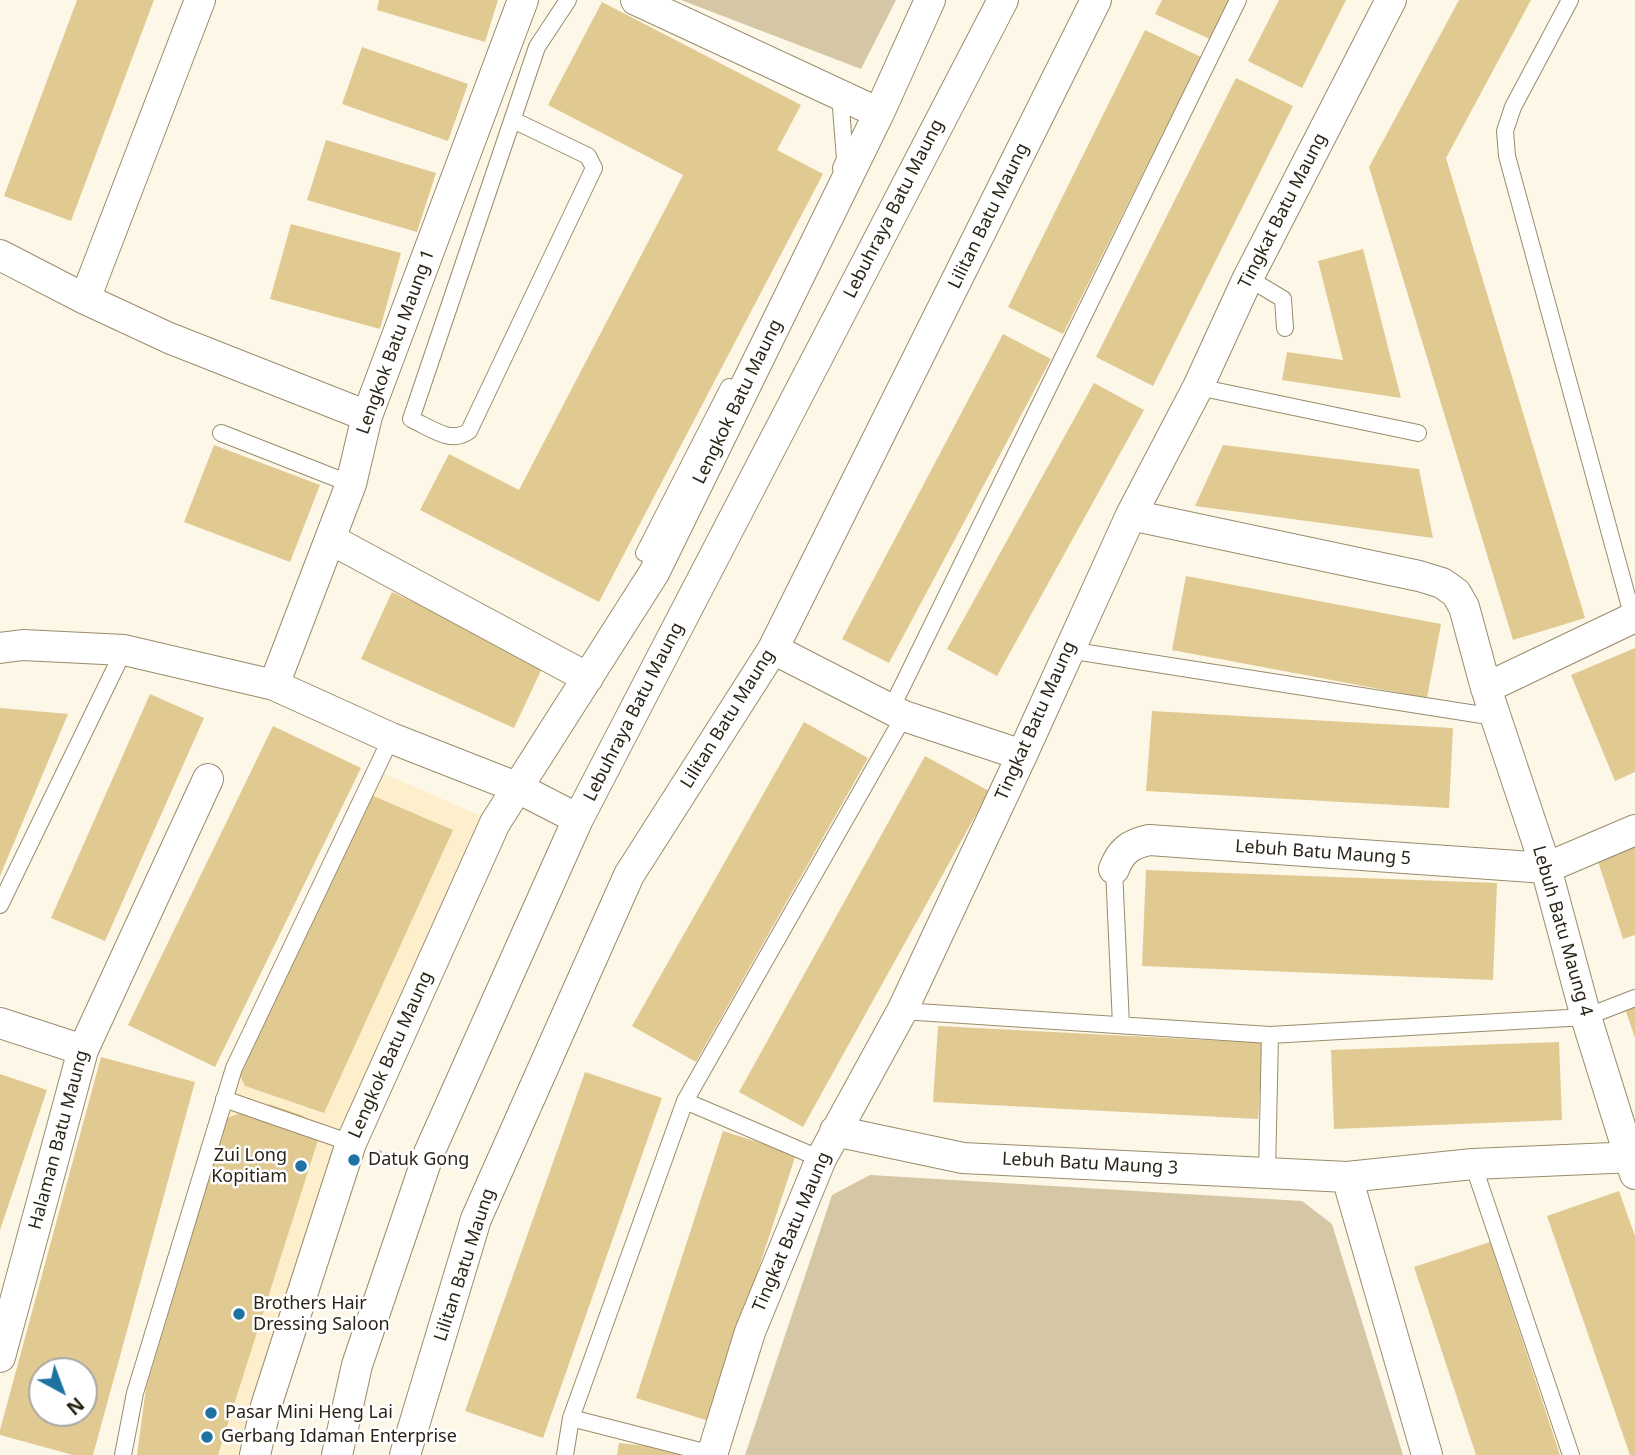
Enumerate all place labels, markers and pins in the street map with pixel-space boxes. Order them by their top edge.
place label: Zui Long Kopitiam [211,1145,287,1188]
place label: Datuk Gong [368,1149,469,1171]
marker: Datuk Gong [346,1152,362,1168]
marker: Zui Long Kopitiam [293,1158,309,1174]
place label: Brothers Hair Dressing Saloon [253,1293,390,1336]
marker: Brothers Hair Dressing Saloon [231,1306,247,1322]
place label: Pasar Mini Heng Lai [225,1402,393,1424]
marker: Pasar Mini Heng Lai [203,1405,219,1421]
place label: Gerbang Idaman Enterprise [221,1426,457,1448]
marker: Gerbang Idaman Enterprise [199,1429,215,1445]

